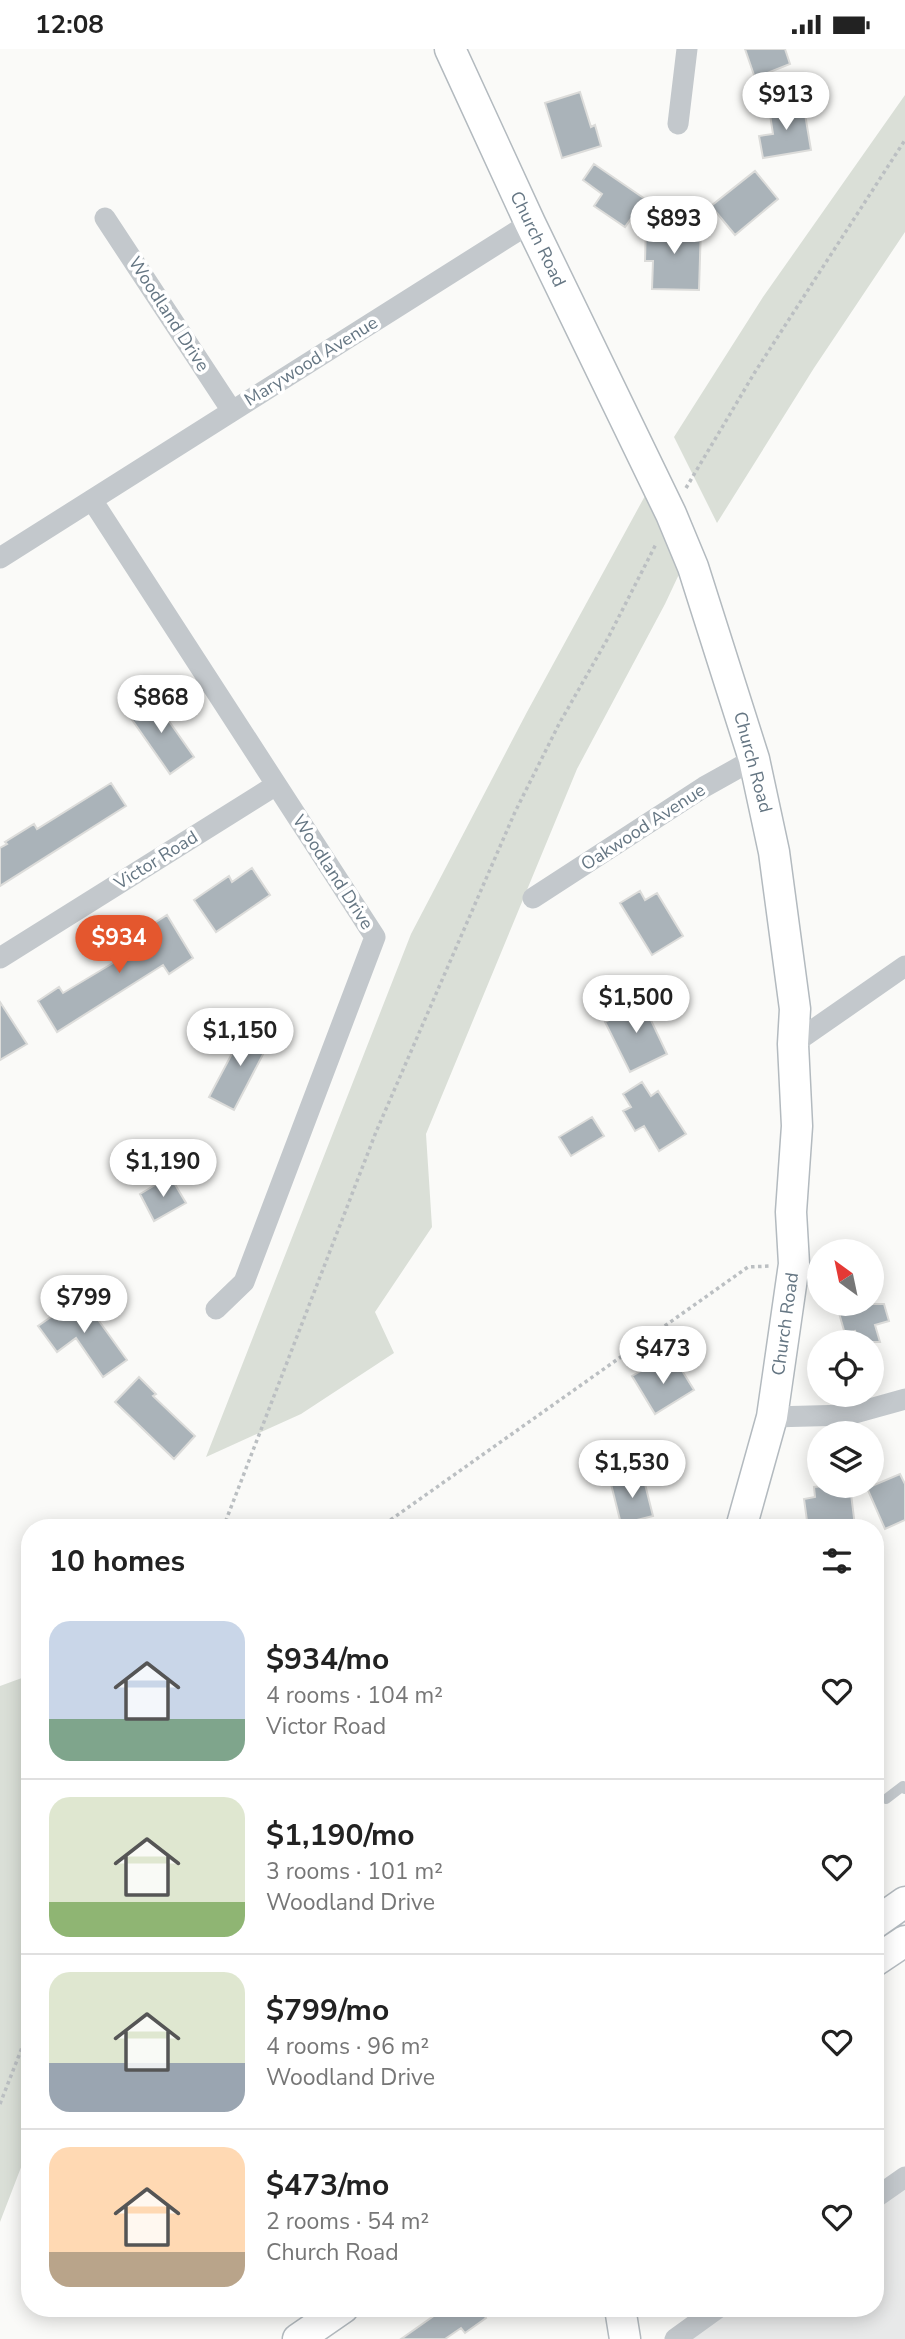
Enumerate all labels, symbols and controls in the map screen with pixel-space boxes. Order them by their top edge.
text: 12:08 [35,7,104,42]
pin: $913 [745,73,827,132]
text: $913 [758,79,814,110]
street label: Church Road [504,187,572,291]
pin: $893 [633,197,715,256]
text: $893 [646,203,702,234]
street label: Woodland Drive [123,252,215,376]
street label: Marywood Avenue [240,310,382,412]
pin: $868 [120,675,202,735]
text: $868 [133,682,189,713]
street label: Church Road [728,709,778,815]
street label: Oakwood Avenue [576,778,710,876]
street label: Woodland Drive [287,810,379,934]
street label: Victor Road [109,825,202,896]
pin: $934 [78,915,160,975]
text: $934 [91,922,147,953]
pin: $1,500 [579,975,693,1035]
text: $1,500 [599,982,673,1013]
pin: $1,150 [183,1009,297,1068]
text: $1,150 [203,1015,277,1046]
pin: $1,190 [106,1139,220,1199]
text: $1,190 [126,1146,200,1177]
north arrow [807,1239,884,1316]
map controls [807,1239,884,1498]
street label: Church Road [766,1271,804,1377]
pin: $799 [43,1275,125,1335]
text: $799 [56,1282,112,1313]
pin: $473 [622,1327,704,1386]
button: locate [807,1330,884,1407]
text: $473 [635,1333,691,1364]
button: layers [807,1421,884,1498]
pin: $1,530 [575,1441,689,1500]
text: $1,530 [595,1447,669,1478]
text: 10 homes [49,1541,185,1582]
icon: filters [818,1542,856,1580]
text: $934/mo [266,1639,389,1680]
icon: home [105,1649,189,1733]
icon: heart [818,1672,856,1710]
text: 4 rooms · 104 m² [266,1680,443,1711]
text: Victor Road [266,1711,386,1742]
text: $1,190/mo [266,1815,415,1856]
icon: home [105,1825,189,1909]
icon: heart [818,1848,856,1886]
text: 3 rooms · 101 m² [266,1856,443,1887]
text: Woodland Drive [266,1887,435,1918]
text: $799/mo [266,1990,389,2031]
icon: home [105,2000,189,2084]
icon: heart [818,2023,856,2061]
text: 4 rooms · 96 m² [266,2031,429,2062]
text: Woodland Drive [266,2062,435,2093]
text: $473/mo [266,2165,389,2206]
icon: home [105,2175,189,2259]
icon: heart [818,2198,856,2236]
text: 2 rooms · 54 m² [266,2206,429,2237]
text: Church Road [266,2237,399,2268]

